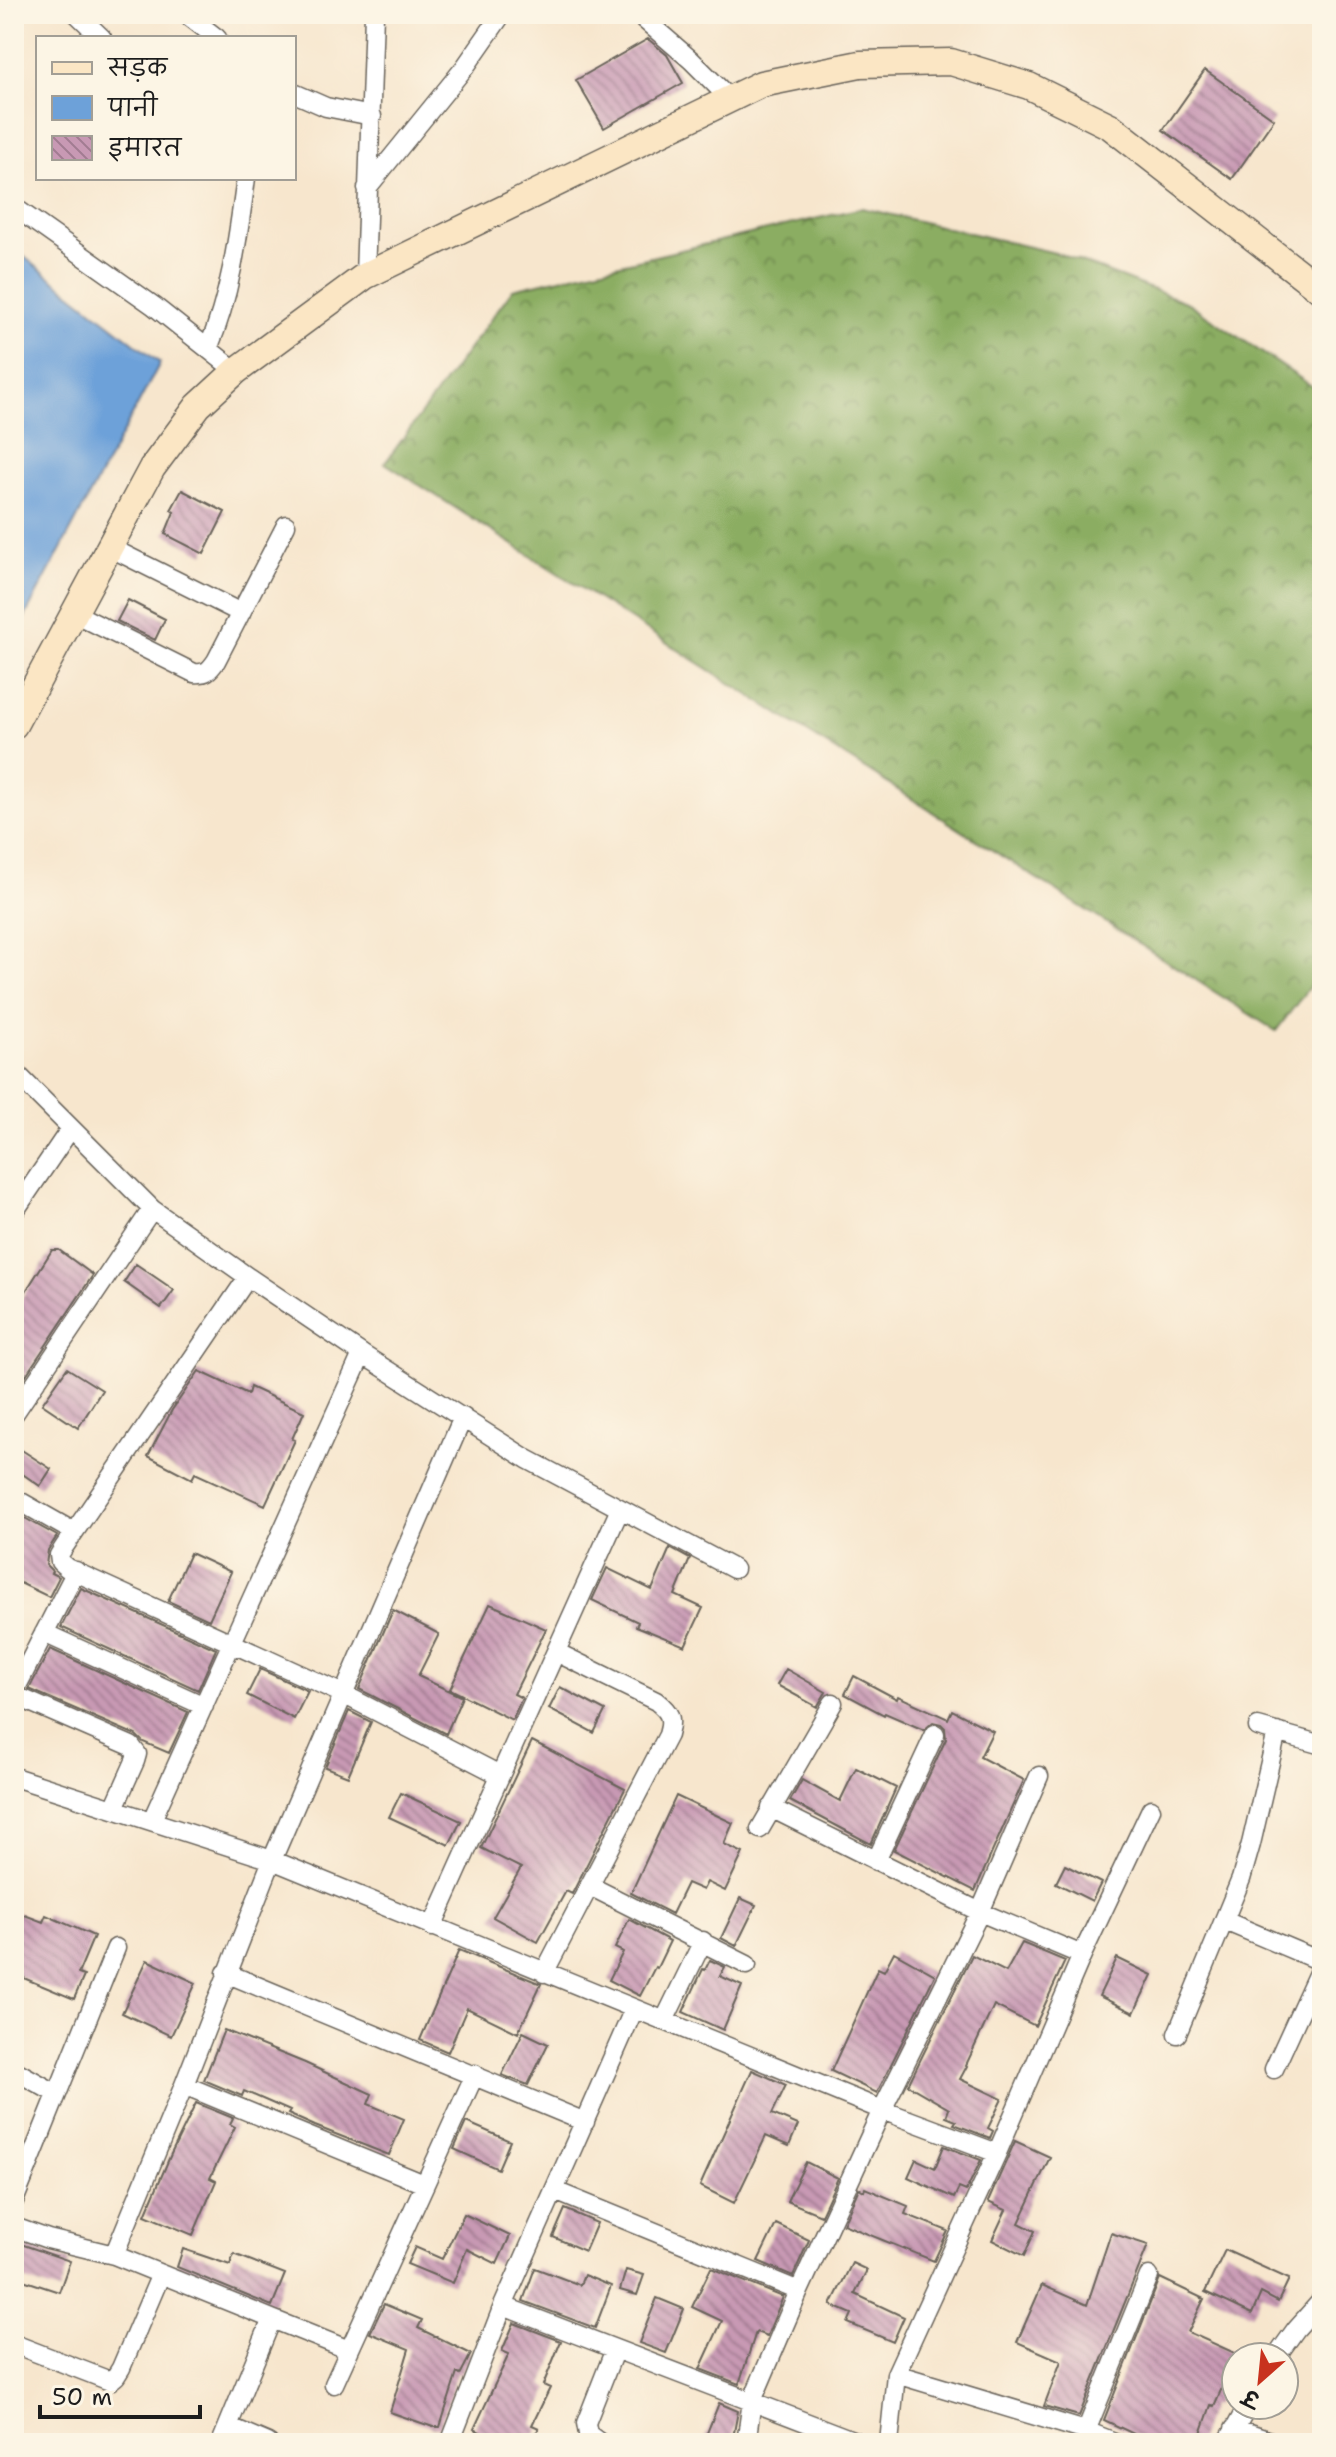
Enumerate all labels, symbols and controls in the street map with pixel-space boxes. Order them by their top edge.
legend [36,36,296,180]
text: सड़क [106,52,169,84]
text: पानी [106,90,159,124]
text: इमारत [108,132,183,164]
north arrow [1220,2341,1300,2421]
scale bar [40,2369,200,2419]
text: 50 m [52,2381,112,2413]
text: उ [1236,2381,1266,2416]

